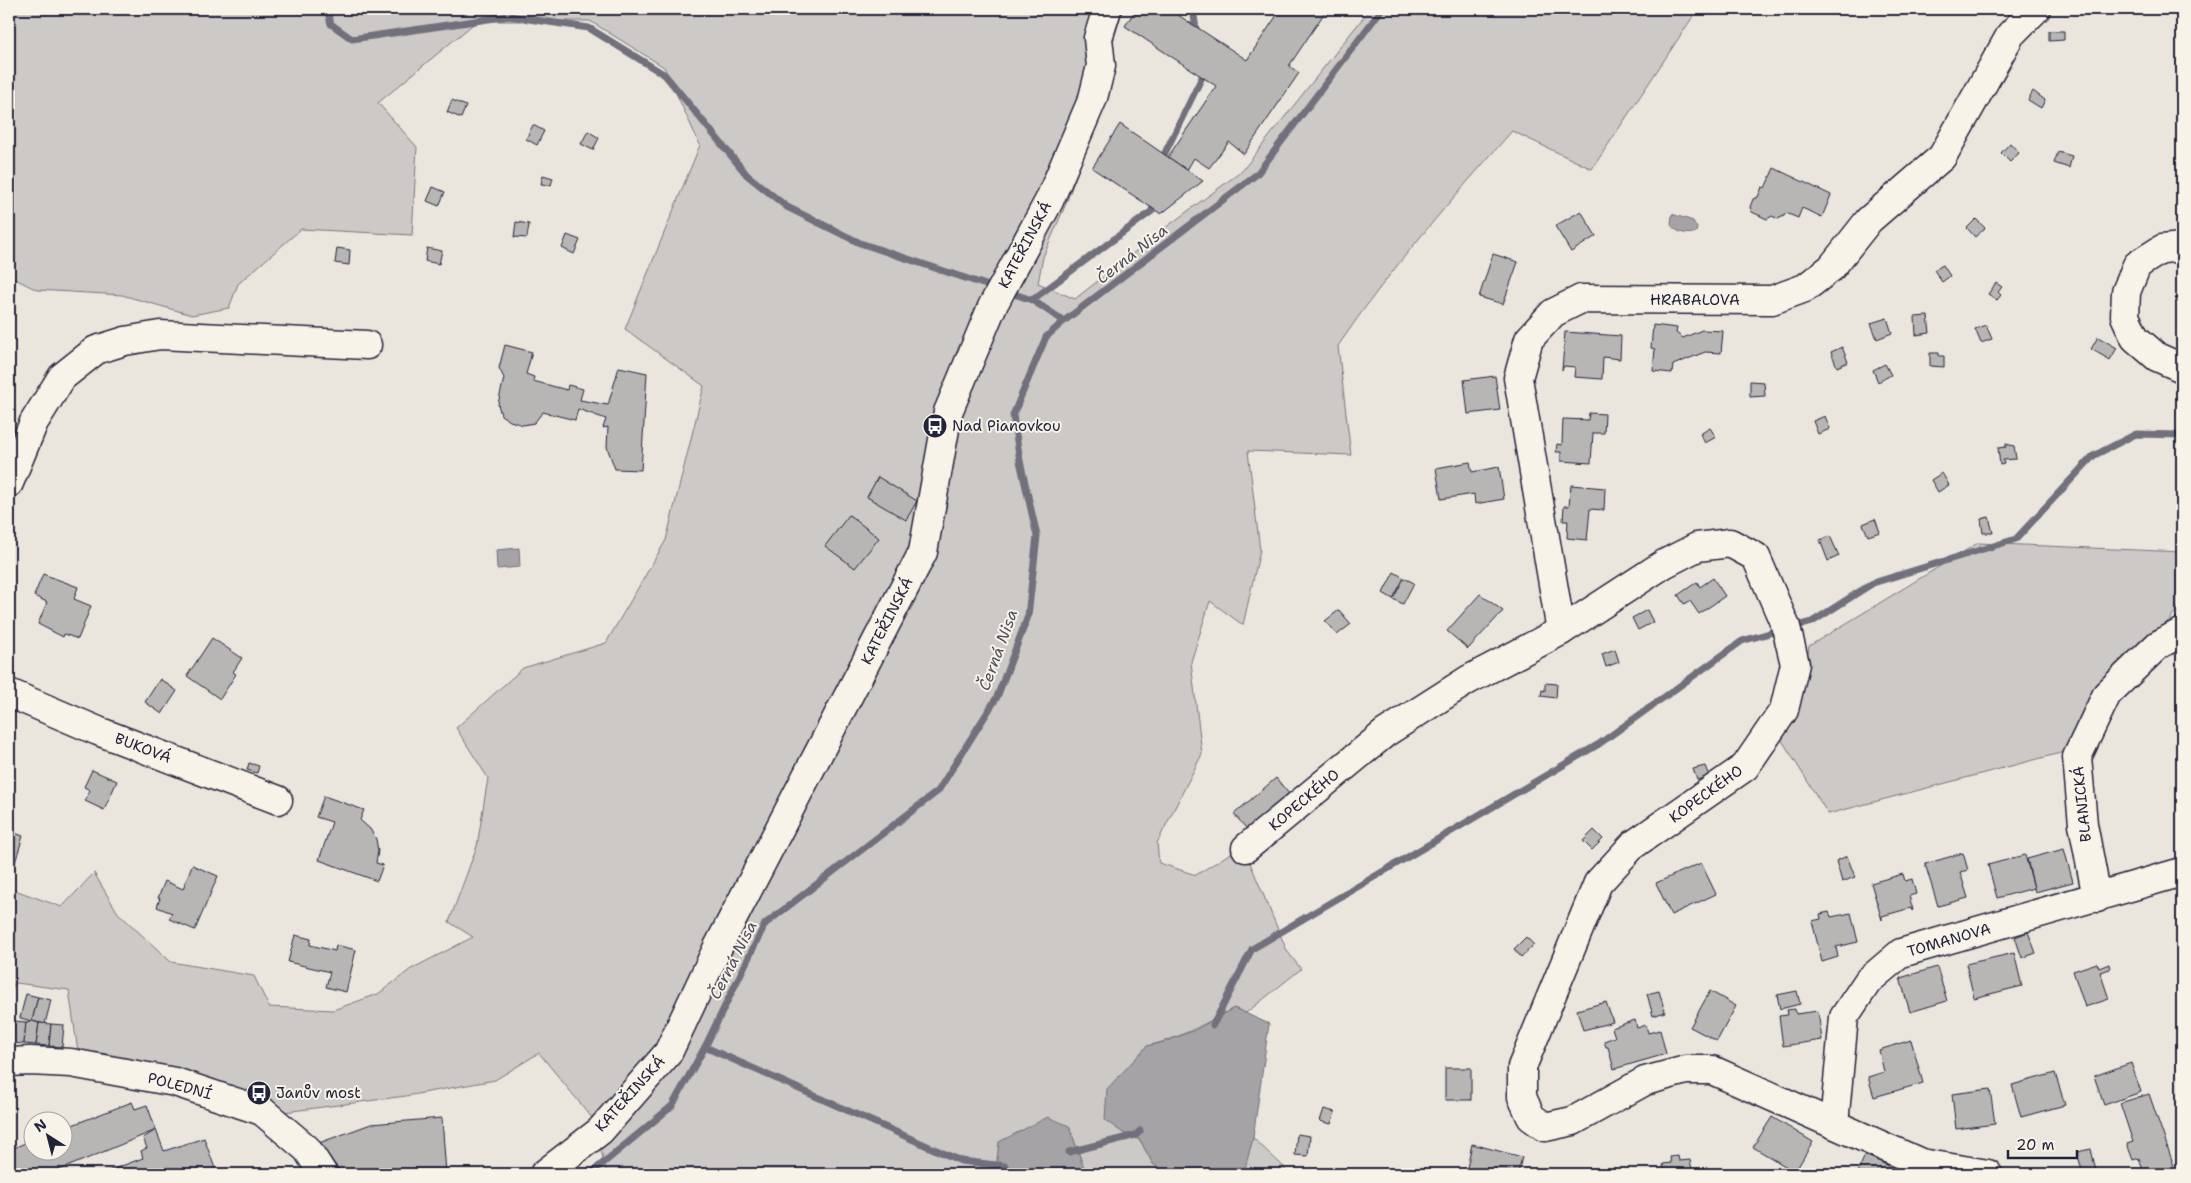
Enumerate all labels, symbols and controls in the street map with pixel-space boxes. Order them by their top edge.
street label: KATEŘINSKÁ [993,198,1056,292]
water label: Černá Nisa [1092,219,1172,288]
street label: HRABALOVA [1650,290,1740,310]
bus stop icon: Nad Pianovkou [922,413,948,439]
place label: Nad Pianovkou [952,416,1061,436]
street label: KATEŘINSKÁ [856,573,918,668]
water label: Černá Nisa [974,606,1022,694]
street label: BUKOVÁ [112,727,174,768]
street label: KOPECKÉHO [1665,760,1747,827]
street label: KOPECKÉHO [1264,764,1343,835]
street label: BLANICKÁ [2067,765,2096,843]
water label: Černá Nisa [704,917,762,1003]
street label: TOMANOVA [1905,918,1993,961]
street label: KATEŘINSKÁ [590,1051,669,1136]
street label: POLEDNÍ [146,1067,215,1104]
bus stop icon: Janův most [246,1080,272,1106]
place label: Janův most [276,1083,361,1103]
north arrow [22,1110,72,1160]
text: N [31,1115,50,1136]
scale bar [2008,1128,2077,1160]
text: 20 m [2016,1135,2055,1155]

